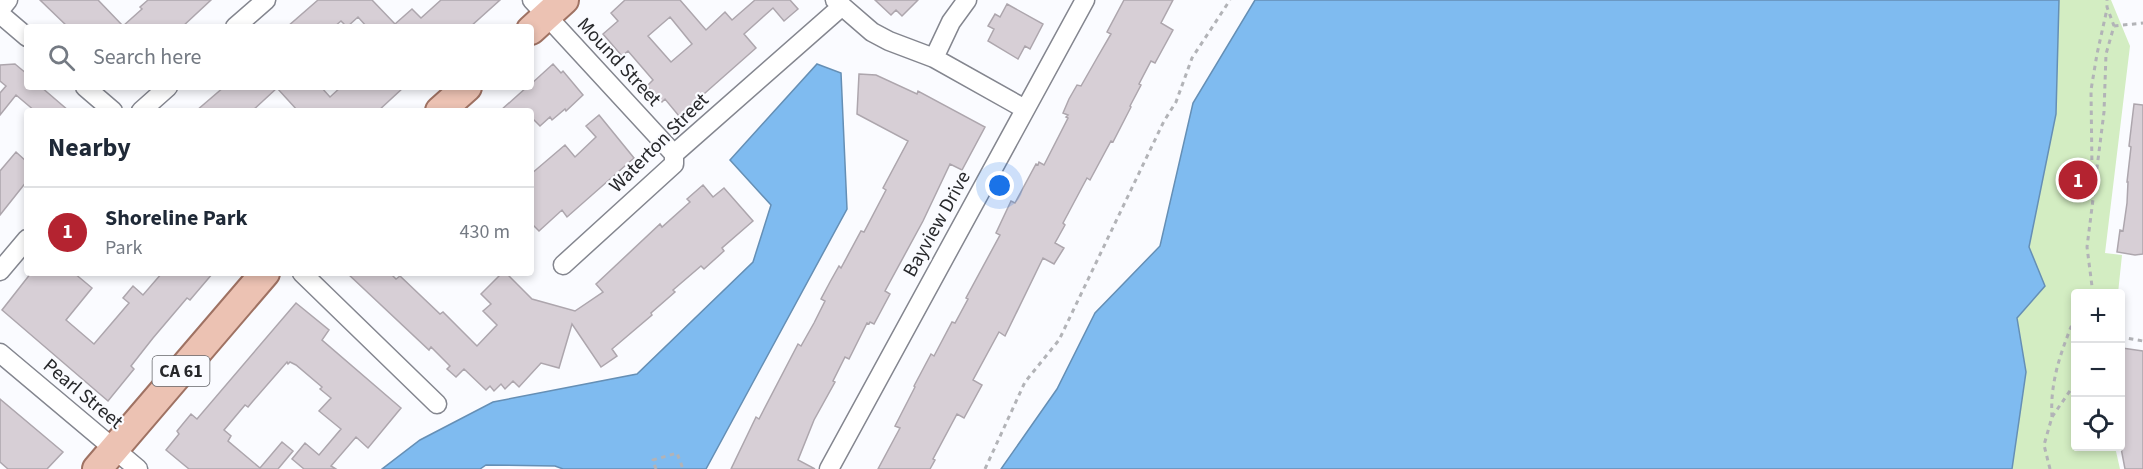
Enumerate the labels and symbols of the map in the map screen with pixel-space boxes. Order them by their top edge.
street label: Mound Street [570,11,668,113]
street label: Waterton Street [603,87,715,199]
pin: 1 [2058,158,2098,202]
street label: Bayview Drive [896,166,978,282]
your location [985,171,1014,200]
street label: Pearl Street [37,352,129,436]
road number: CA 61 [152,356,210,386]

